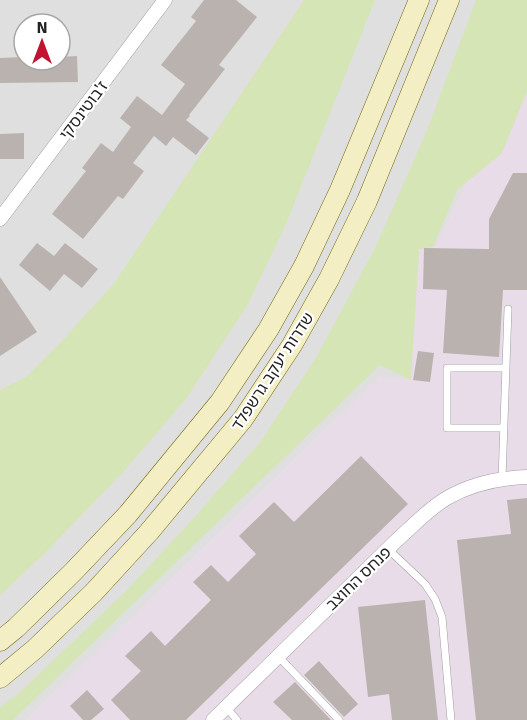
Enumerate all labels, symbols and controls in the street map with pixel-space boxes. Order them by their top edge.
north arrow [12,12,72,72]
text: N [36,18,48,38]
street label: ז'בוטינסקי [55,77,112,144]
street label: שדרות יעקב גרשפלד [227,309,318,434]
street label: פנחס החוצב [322,543,396,615]

